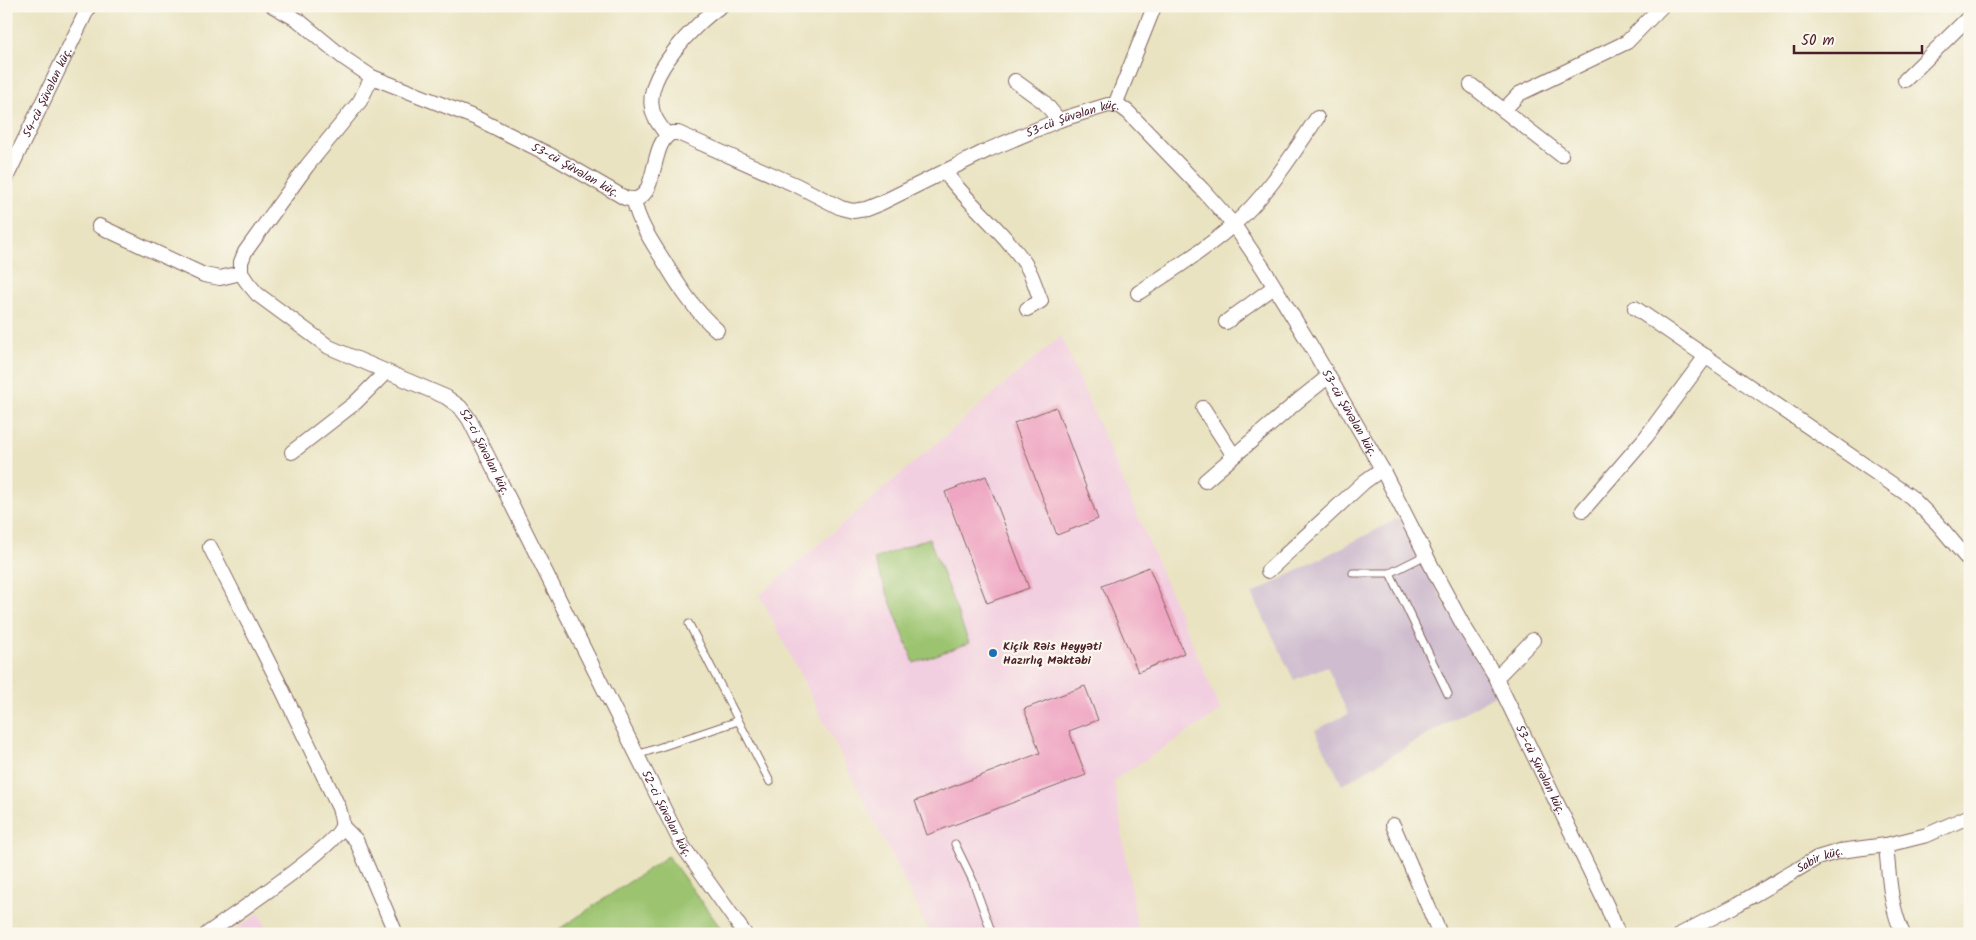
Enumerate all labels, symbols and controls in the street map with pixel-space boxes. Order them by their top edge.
scale bar [1794,22,1921,54]
text: 50 m [1801,29,1835,53]
street label: 54-cü Şüvəlan küç. [18,44,78,141]
street label: 53-cü Şüvəlan küç. [1023,96,1120,143]
street label: 53-cü Şüvəlan küç. [528,138,623,203]
street label: 53-cü Şüvəlan küç. [1316,366,1382,460]
street label: 52-ci Şüvəlan küç. [454,404,515,499]
place label: Kiçik Rəis Heyyəti Hazırlıq Məktəbi [1003,637,1102,670]
marker: Kiçik Rəis Heyyəti Hazırlıq Məktəbi [987,647,999,659]
street label: 53-cü Şüvəlan küç. [1510,721,1570,818]
street label: 52-ci Şüvəlan küç. [636,767,697,861]
street label: Sabir küç. [1793,842,1844,878]

